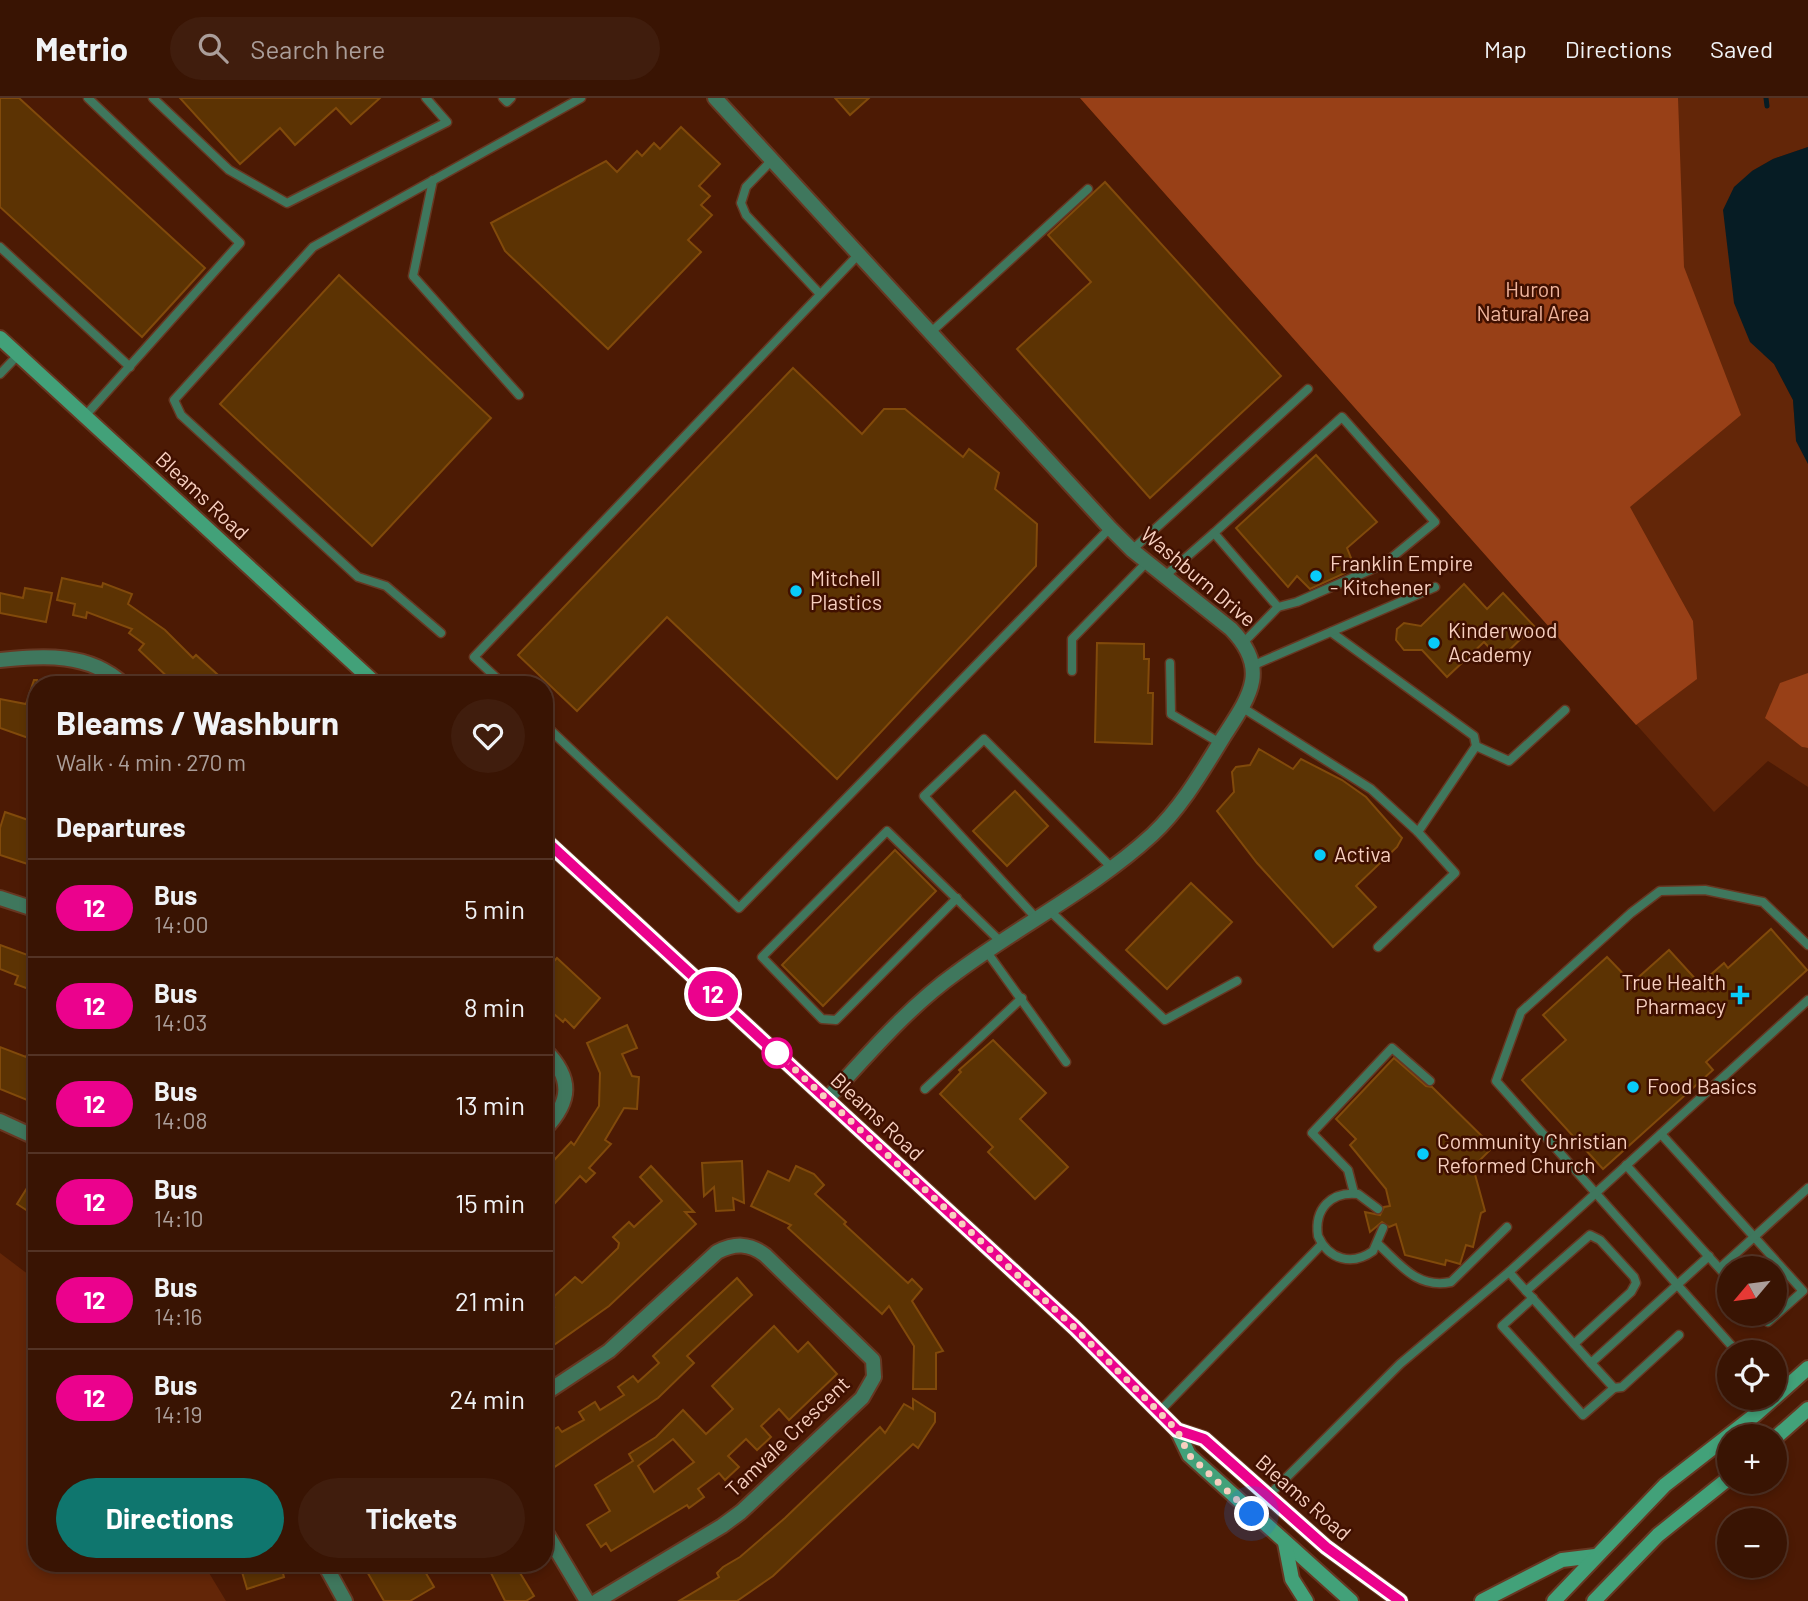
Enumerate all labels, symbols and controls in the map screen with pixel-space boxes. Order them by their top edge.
search box [170,17,660,80]
text: Metrio [35,28,128,68]
icon: search [194,29,232,67]
text: Search here [250,33,385,64]
text: Map [1484,34,1527,63]
text: Directions [1565,34,1672,63]
text: Saved [1710,34,1773,63]
park label: Huron Natural Area [1476,276,1590,325]
street label: Bleams Road [151,446,255,544]
street label: Washburn Drive [1136,521,1261,631]
place label: Franklin Empire - Kitchener [1330,550,1473,599]
place label: Mitchell Plastics [810,565,882,614]
marker: Franklin Empire - Kitchener [1308,568,1324,584]
marker: Mitchell Plastics [788,583,804,599]
place label: Kinderwood Academy [1448,617,1557,666]
marker: Kinderwood Academy [1426,635,1442,651]
button: heart [451,699,525,773]
text: Bleams / Washburn [56,702,339,742]
text: Walk · 4 min · 270 m [56,748,246,776]
text: Departures [56,811,186,842]
place label: Activa [1334,841,1391,866]
marker: Activa [1312,847,1328,863]
text: Bus [154,879,197,910]
text: 12 [84,893,105,922]
text: 5 min [464,893,525,924]
text: 14:00 [154,910,209,938]
place label: True Health Pharmacy [1622,969,1726,1018]
line badge: 12 [682,971,744,1017]
text: Bus [154,977,197,1008]
text: 12 [702,979,724,1008]
marker: True Health Pharmacy [1732,987,1748,1003]
text: 12 [84,991,105,1020]
text: 8 min [464,991,525,1022]
text: 14:03 [154,1008,207,1036]
unlabelled marker [762,1038,792,1068]
street label: Bleams Road [826,1067,930,1165]
place label: Food Basics [1647,1073,1757,1098]
text: Bus [154,1075,197,1106]
marker: Food Basics [1625,1079,1641,1095]
text: 12 [84,1089,105,1118]
text: 13 min [455,1089,525,1120]
text: 14:08 [154,1106,208,1134]
place label: Community Christian Reformed Church [1437,1128,1628,1177]
marker: Community Christian Reformed Church [1415,1146,1431,1162]
text: Bus [154,1173,197,1204]
text: 12 [84,1187,105,1216]
text: 15 min [455,1187,525,1218]
text: 14:10 [154,1204,204,1232]
north arrow [1717,1256,1787,1326]
map controls [1717,1256,1787,1578]
text: Bus [154,1271,197,1302]
text: 12 [84,1285,105,1314]
text: 21 min [455,1285,525,1316]
text: 14:16 [154,1302,202,1330]
button: locate [1717,1340,1787,1410]
text: Bus [154,1369,197,1400]
street label: Tamvale Crescent [720,1370,854,1501]
text: 12 [84,1383,105,1412]
text: 24 min [449,1383,525,1414]
text: 14:19 [154,1400,203,1428]
button: + [1717,1424,1787,1494]
street label: Bleams Road [1251,1449,1357,1545]
button: Directions [56,1478,284,1558]
button: Tickets [298,1478,525,1558]
your location [1234,1496,1269,1531]
button: − [1717,1508,1787,1578]

